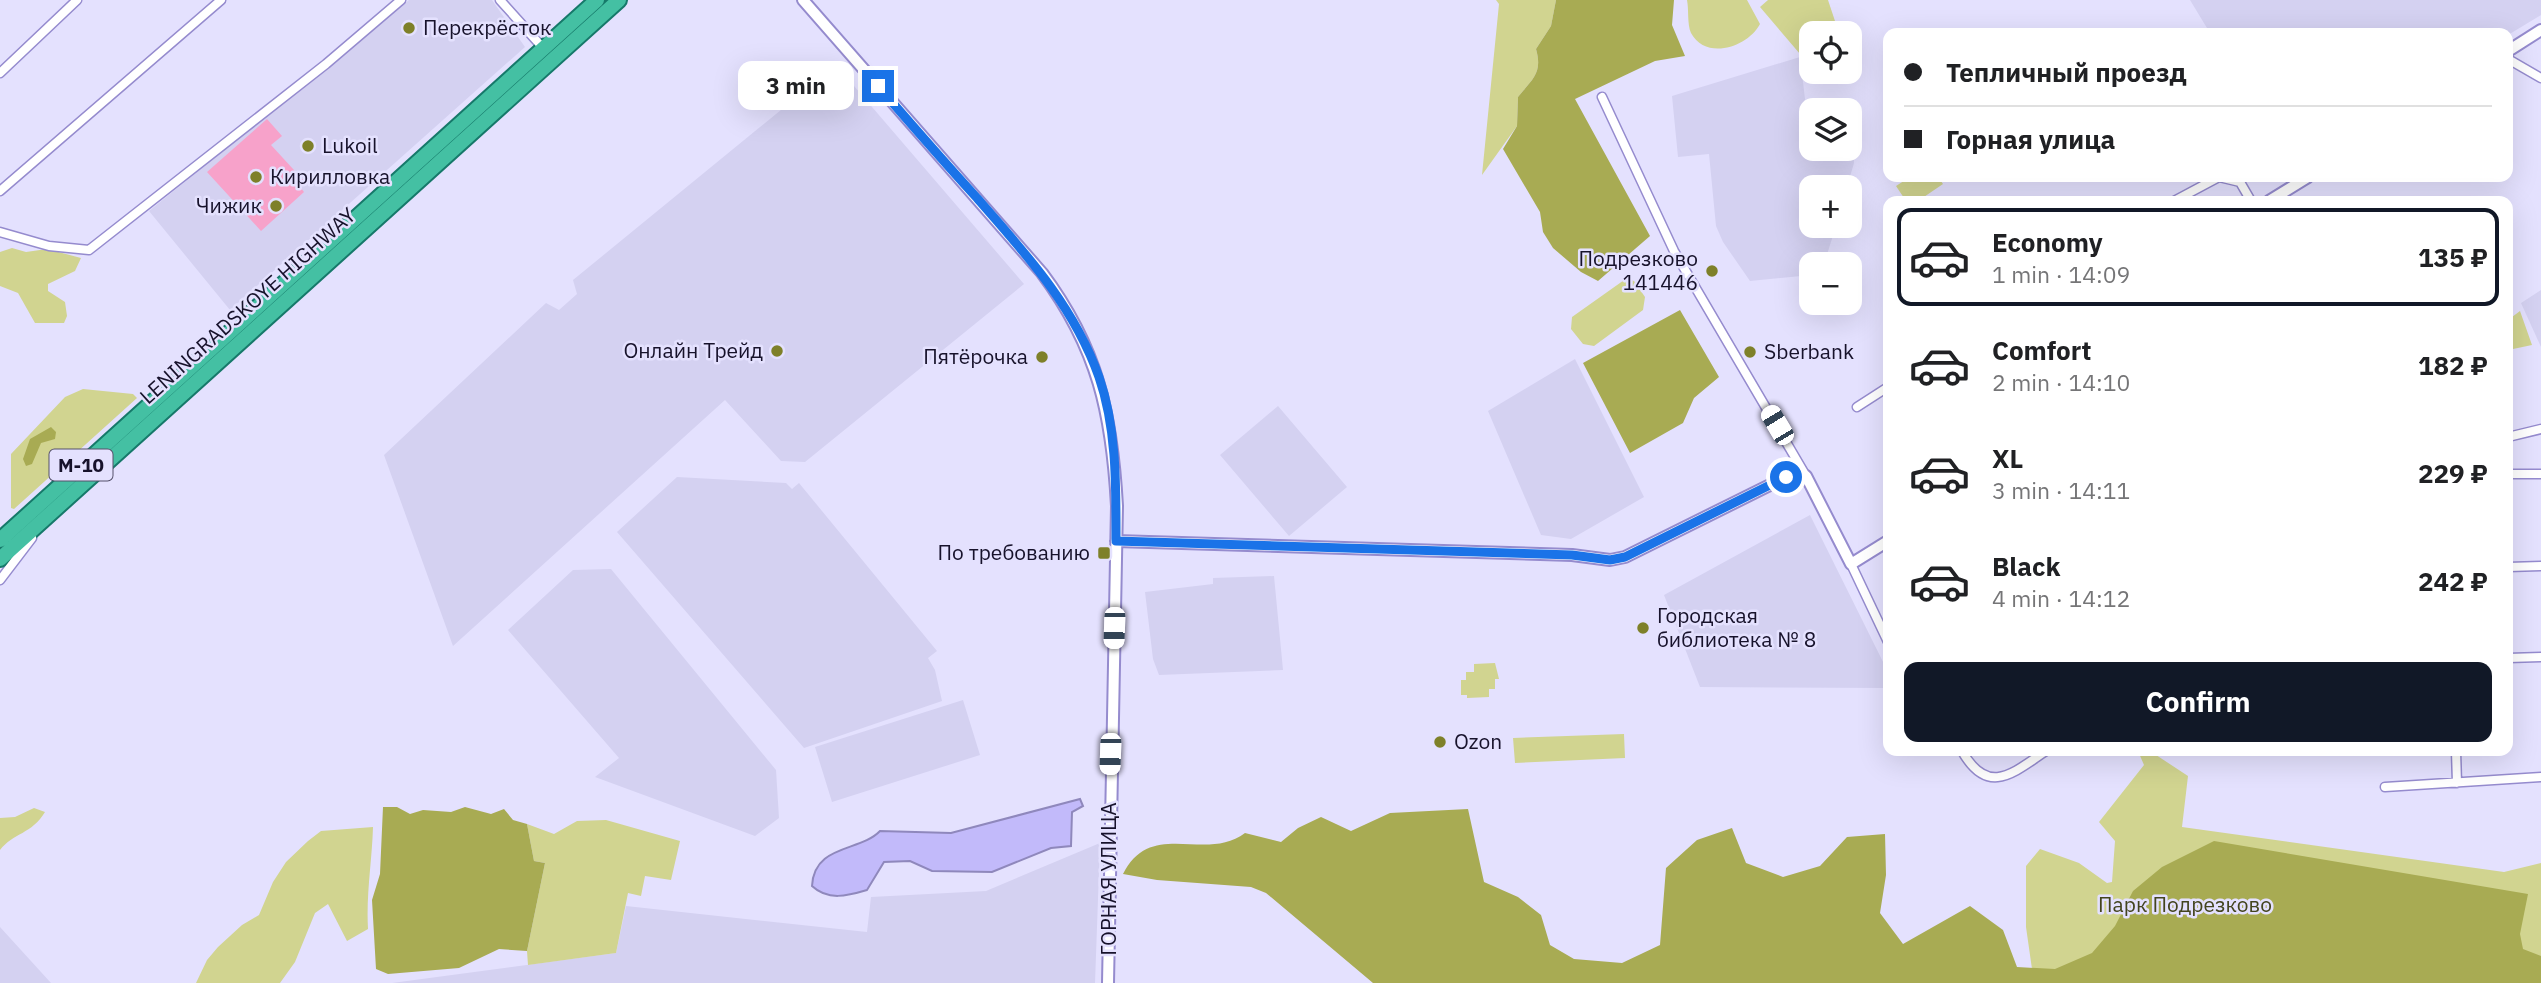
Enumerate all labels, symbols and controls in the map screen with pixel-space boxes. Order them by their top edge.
place label: Перекрёсток [423,13,552,41]
marker: Перекрёсток [401,20,417,36]
map controls [1799,21,1862,315]
button: locate [1799,21,1862,84]
text: Тепличный проезд [1946,55,2187,89]
callout: 3 min [738,62,854,110]
text: 3 min [766,70,826,100]
route end [862,70,894,102]
button: layers [1799,98,1862,161]
text: Горная улица [1946,122,2115,156]
place label: Lukoil [322,131,378,159]
marker: Lukoil [300,138,316,154]
place label: Кирилловка [270,162,390,190]
marker: Кирилловка [248,169,264,185]
button: + [1799,175,1862,238]
place label: Чижик [196,191,262,219]
marker: Чижик [268,198,284,214]
street label: LENINGRADSKOYE HIGHWAY [133,200,362,410]
text: Economy [1992,225,2103,259]
icon: car [1908,226,1971,289]
text: 135 ₽ [2418,240,2488,274]
place label: Подрезково 141446 [1579,244,1698,296]
button: − [1799,252,1862,315]
text: 1 min · 14:09 [1992,259,2130,289]
marker: Подрезково 141446 [1704,263,1720,279]
text: Comfort [1992,333,2091,367]
icon: car [1908,334,1971,397]
place label: Онлайн Трейд [623,336,763,364]
place label: Sberbank [1764,337,1854,365]
place label: Пятёрочка [923,342,1028,370]
marker: Онлайн Трейд [769,343,785,359]
marker: Sberbank [1742,344,1758,360]
text: 182 ₽ [2418,348,2488,382]
marker: Пятёрочка [1034,349,1050,365]
text: 2 min · 14:10 [1992,367,2130,397]
car [1758,402,1797,448]
text: XL [1992,441,2023,475]
icon: car [1908,442,1971,505]
road number: М-10 [50,450,112,480]
text: 229 ₽ [2418,456,2488,490]
route start [1770,461,1802,493]
text: 3 min · 14:11 [1992,475,2130,505]
place label: По требованию [937,538,1090,566]
marker: По требованию [1096,545,1112,561]
text: Black [1992,549,2060,583]
icon: car [1908,550,1971,613]
text: 242 ₽ [2418,564,2488,598]
text: 4 min · 14:12 [1992,583,2130,613]
place label: Городская библиотека № 8 [1657,601,1816,653]
car [1103,607,1126,649]
marker: Городская библиотека № 8 [1635,620,1651,636]
button: Confirm [1904,662,2492,742]
place label: Ozon [1454,727,1502,755]
car [1099,733,1122,775]
marker: Ozon [1432,734,1448,750]
street label: ГОРНАЯ УЛИЦА [1094,802,1122,956]
park label: Парк Подрезково [2098,890,2272,918]

